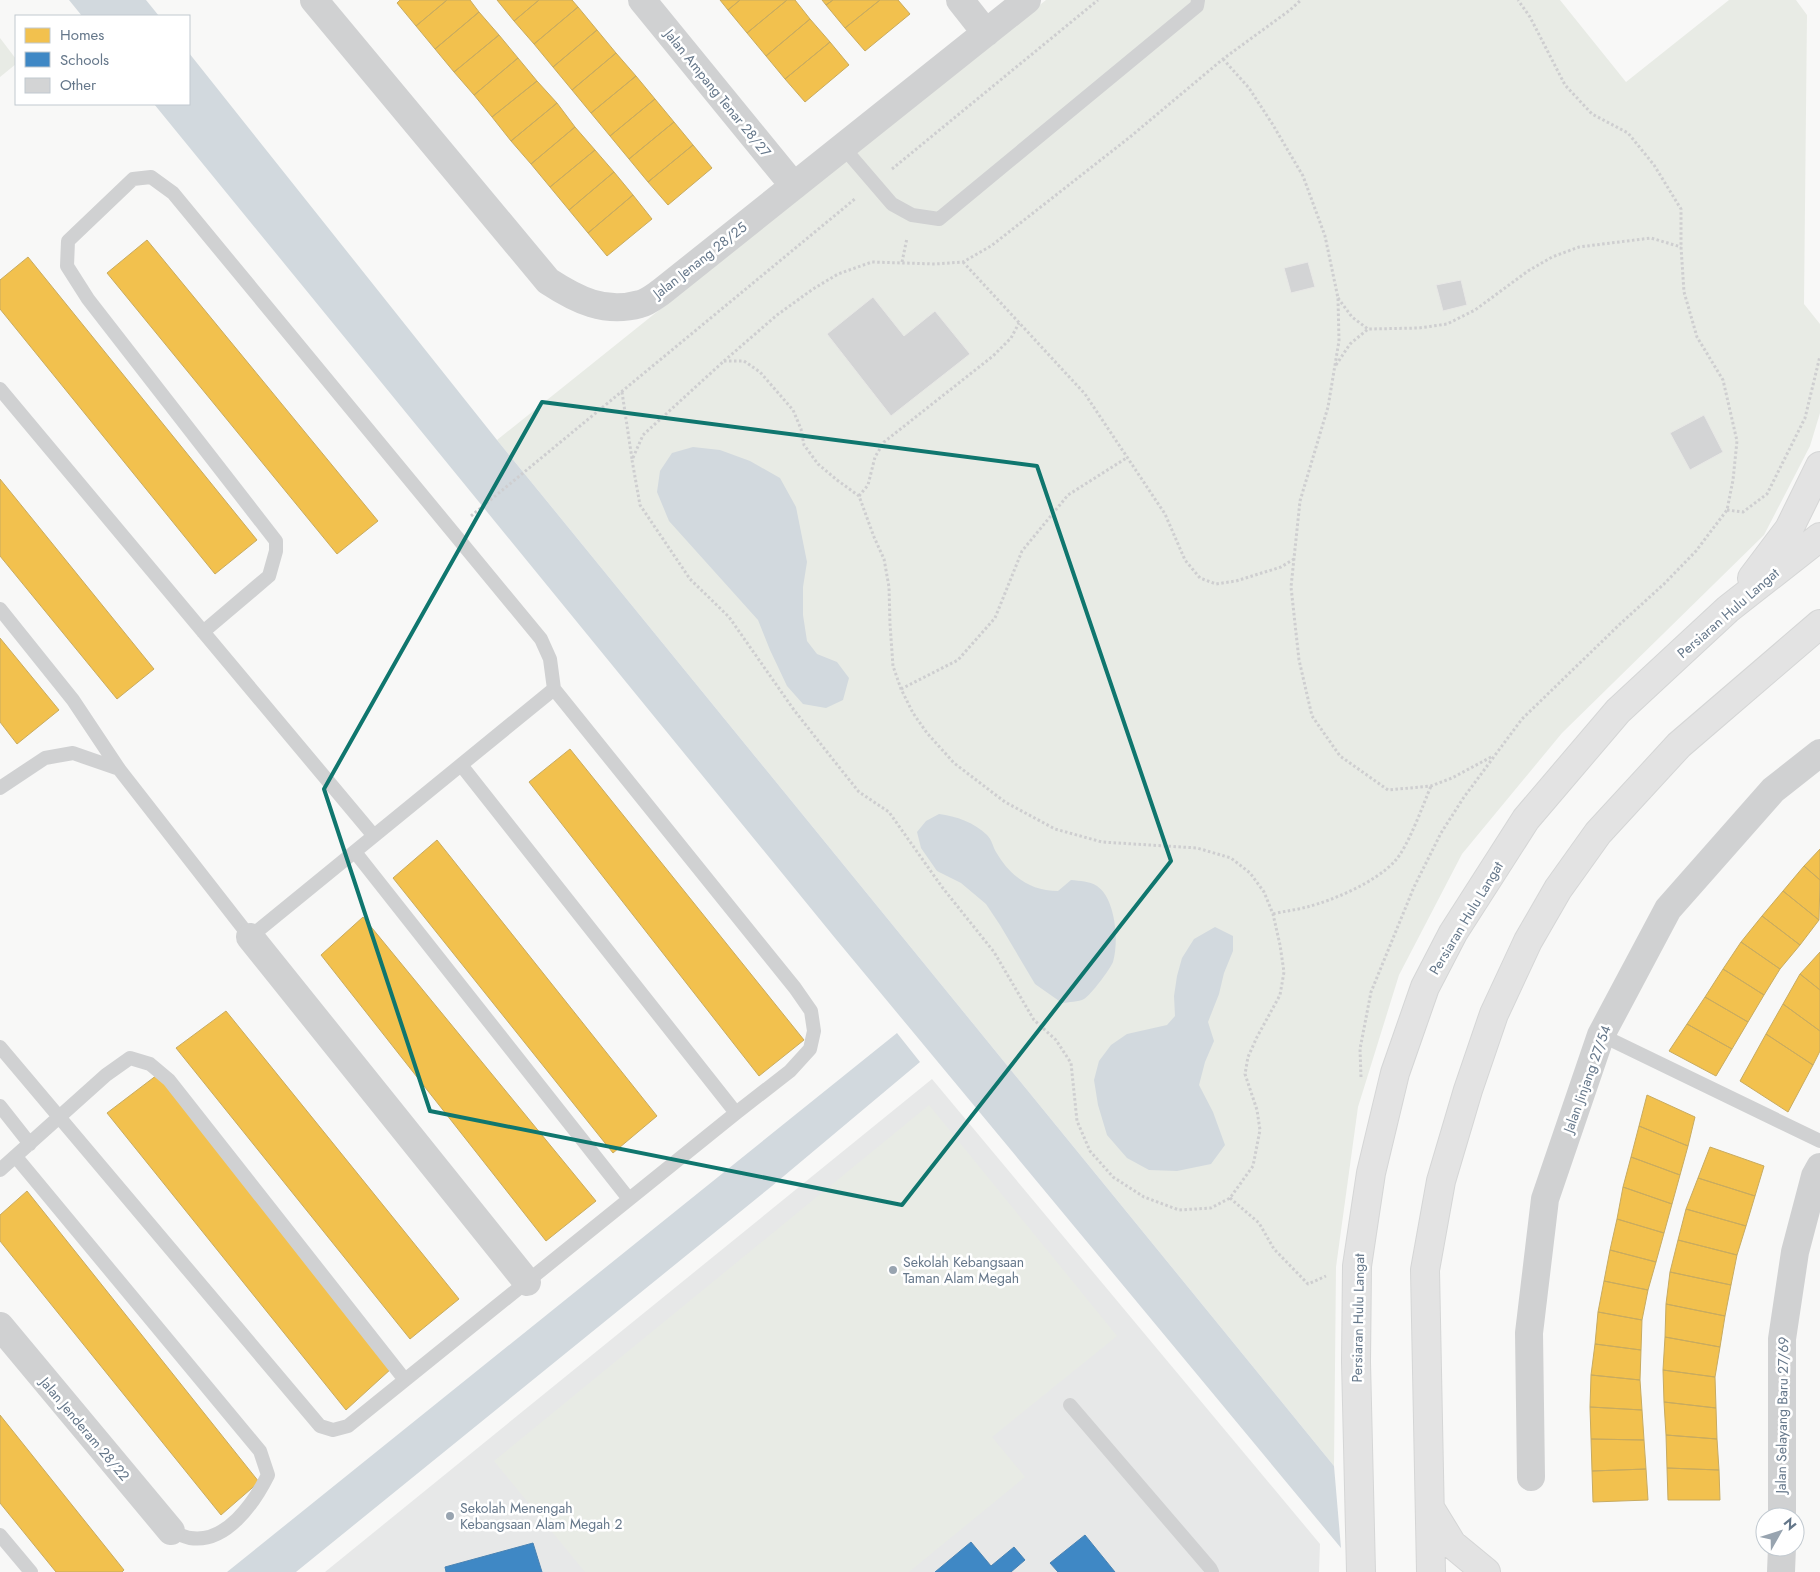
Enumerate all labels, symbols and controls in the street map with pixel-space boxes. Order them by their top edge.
legend [15,15,190,105]
street label: Jalan Ampang Tenar 28/27 [659,23,776,162]
text: Homes [60,24,104,46]
text: Schools [60,49,109,71]
text: Other [60,74,97,96]
street label: Jalan Jenang 28/25 [647,217,751,304]
street label: Persiaran Hulu Langat [1673,563,1784,663]
street label: Persiaran Hulu Langat [1424,857,1508,978]
street label: Jalan Jinjang 27/54 [1558,1023,1616,1137]
place label: Sekolah Kebangsaan Taman Alam Megah [903,1252,1024,1288]
street label: Persiaran Hulu Langat [1347,1253,1369,1383]
marker: Sekolah Kebangsaan Taman Alam Megah [887,1264,899,1276]
street label: Jalan Selayang Baru 27/69 [1771,1336,1793,1496]
street label: Jalan Jenderam 28/22 [34,1371,134,1485]
place label: Sekolah Menengah Kebangsaan Alam Megah 2 [460,1498,623,1534]
north arrow [1755,1507,1805,1557]
marker: Sekolah Menengah Kebangsaan Alam Megah 2 [444,1510,456,1522]
text: N [1779,1513,1801,1534]

